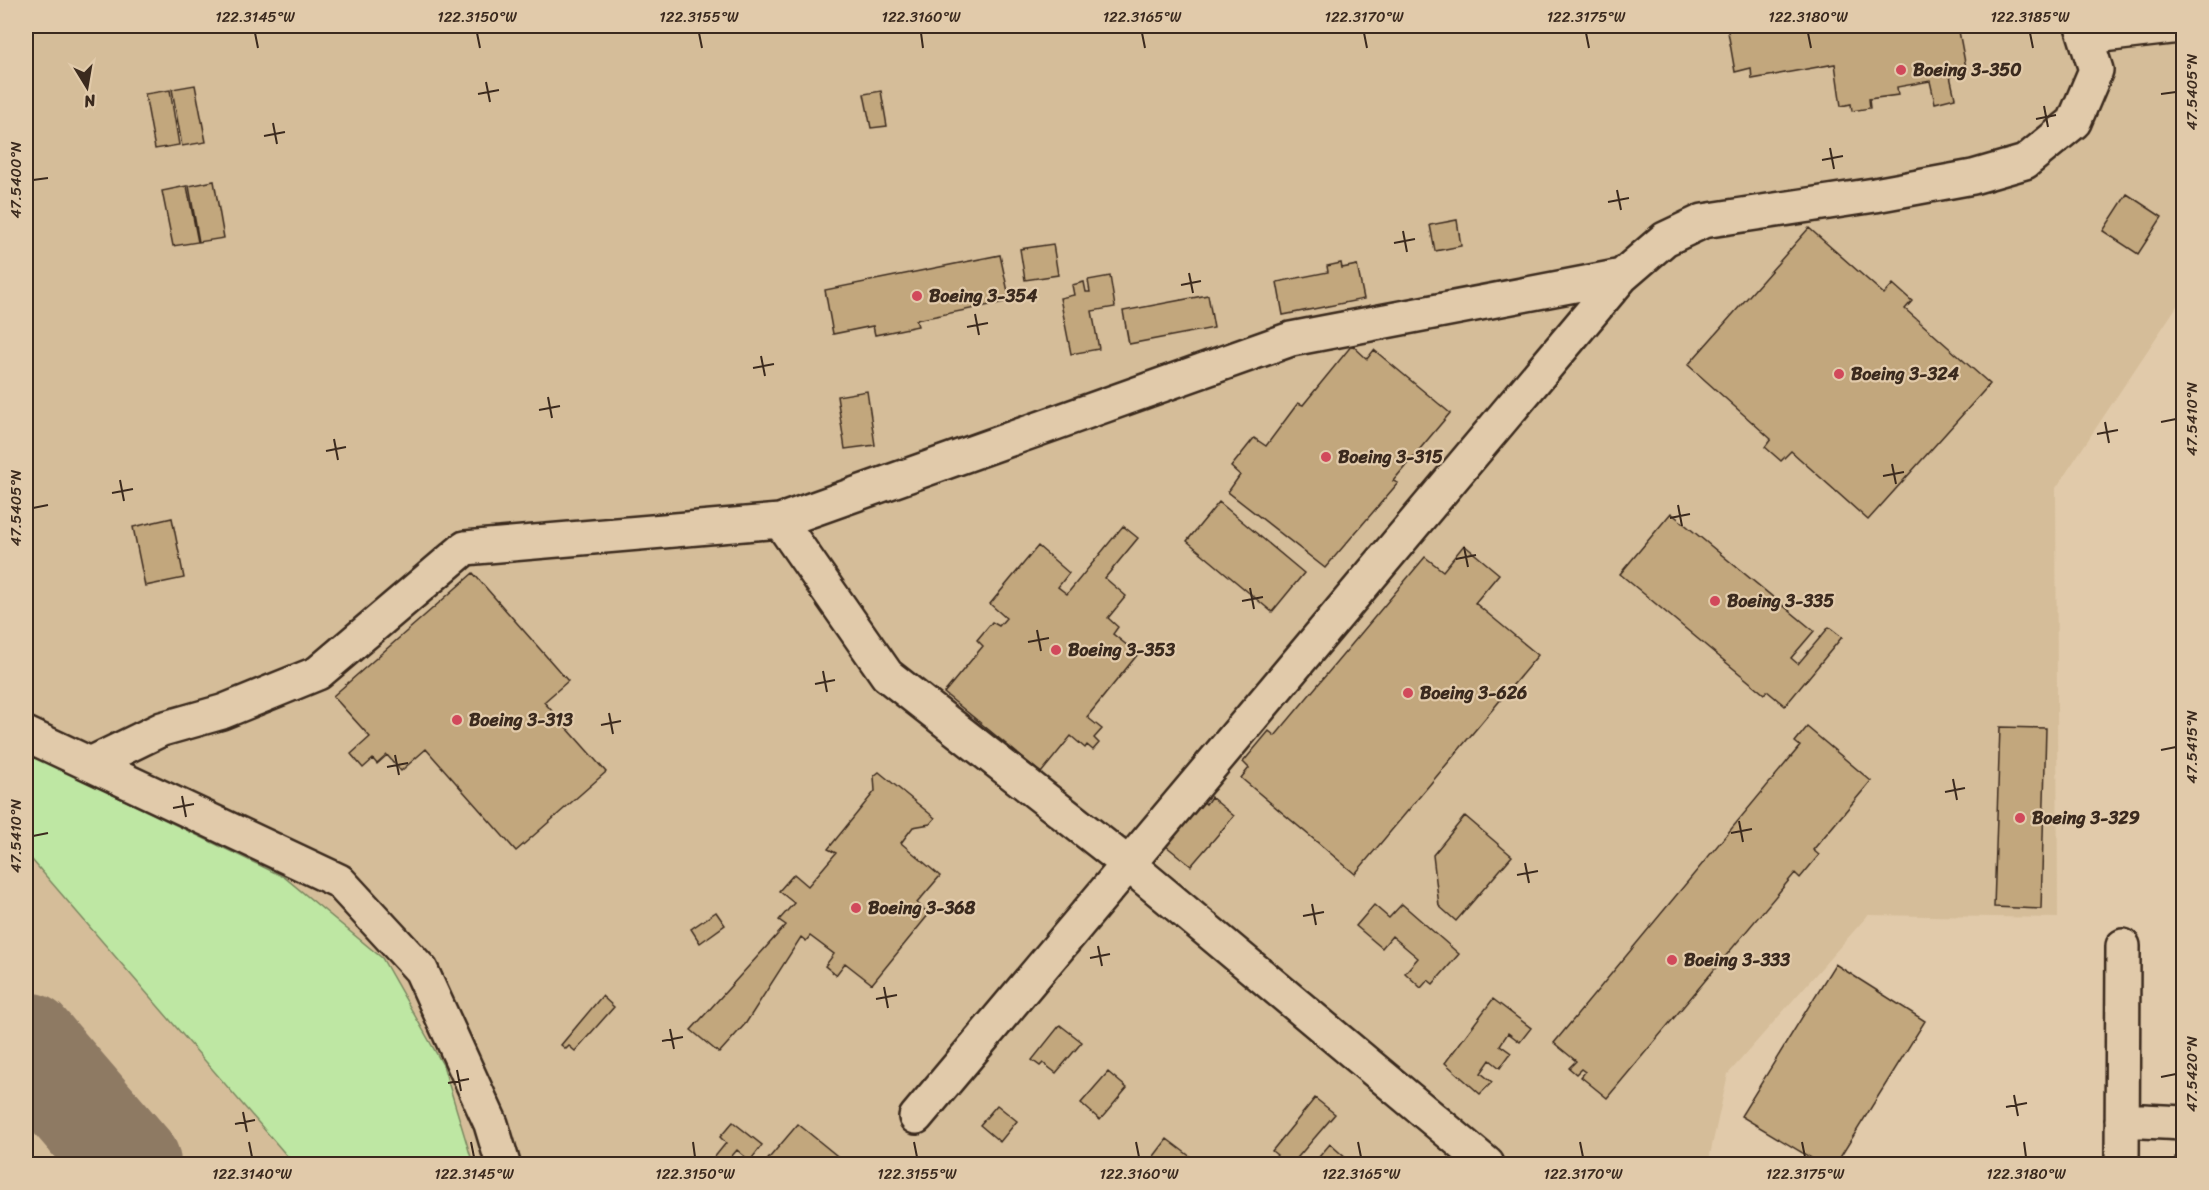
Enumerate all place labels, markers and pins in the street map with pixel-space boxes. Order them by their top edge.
place label: Boeing 3-350 [1913,54,2022,86]
marker: Boeing 3-350 [1894,63,1908,77]
place label: Boeing 3-354 [929,280,1038,312]
marker: Boeing 3-354 [910,289,924,303]
place label: Boeing 3-324 [1851,358,1960,390]
marker: Boeing 3-324 [1832,367,1846,381]
place label: Boeing 3-315 [1338,441,1443,473]
marker: Boeing 3-315 [1319,450,1333,464]
place label: Boeing 3-335 [1727,585,1834,617]
marker: Boeing 3-335 [1708,594,1722,608]
place label: Boeing 3-353 [1068,634,1175,666]
marker: Boeing 3-353 [1049,643,1063,657]
place label: Boeing 3-626 [1420,677,1527,709]
marker: Boeing 3-626 [1401,686,1415,700]
place label: Boeing 3-313 [469,704,573,736]
marker: Boeing 3-313 [450,713,464,727]
place label: Boeing 3-329 [2032,802,2140,834]
marker: Boeing 3-329 [2013,811,2027,825]
place label: Boeing 3-368 [868,892,976,924]
marker: Boeing 3-368 [849,901,863,915]
place label: Boeing 3-333 [1684,944,1790,976]
marker: Boeing 3-333 [1665,953,1679,967]

